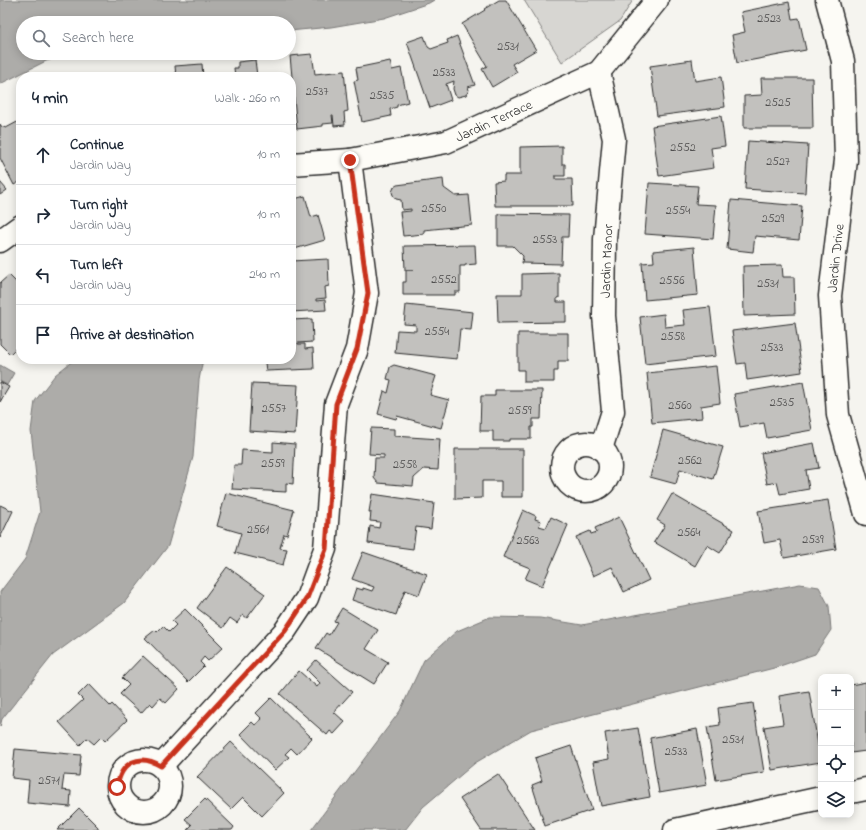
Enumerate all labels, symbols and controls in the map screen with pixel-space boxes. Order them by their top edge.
house number: 2523 [757,10,781,28]
search box [16,16,296,60]
icon: search [30,27,52,49]
text: Search here [62,27,134,49]
house number: 2531 [497,38,519,56]
house number: 2533 [433,64,455,82]
house number: 2537 [306,83,328,101]
text: 4 min [32,86,68,111]
house number: 2535 [370,87,394,105]
text: Walk · 260 m [215,89,280,108]
house number: 2525 [765,94,791,112]
street label: Jardin Terrace [452,95,537,148]
text: Continue [70,134,124,156]
house number: 2552 [670,139,696,157]
icon: ahead [32,144,54,166]
text: 10 m [257,145,280,164]
route end [341,151,359,169]
house number: 2527 [766,153,790,171]
text: Jardin Way [70,156,131,175]
text: Turn right [70,194,128,216]
house number: 2550 [422,200,446,218]
house number: 2554 [666,202,690,220]
icon: right [32,204,54,226]
text: 10 m [257,205,280,224]
house number: 2529 [762,210,785,228]
text: Jardin Way [70,216,131,235]
street label: Jardin Drive [822,222,851,293]
street label: Jardin Manor [596,223,619,298]
house number: 2553 [533,231,557,249]
text: Turn left [70,254,123,276]
icon: left [32,264,54,286]
text: 240 m [249,265,280,284]
house number: 2552 [431,271,457,289]
house number: 2556 [660,272,685,290]
house number: 2531 [757,275,779,293]
text: Jardin Way [70,276,131,295]
house number: 2554 [425,323,449,341]
icon: arrive [32,324,54,346]
text: Arrive at destination [70,324,194,346]
house number: 2558 [661,328,686,346]
house number: 2533 [761,339,783,357]
house number: 2535 [770,394,794,412]
house number: 2560 [668,397,692,415]
house number: 2557 [262,400,286,418]
house number: 2559 [508,402,532,420]
house number: 2562 [678,452,702,470]
house number: 2559 [261,455,285,473]
house number: 2558 [393,456,418,474]
house number: 2561 [247,521,269,539]
house number: 2564 [677,524,701,542]
house number: 2539 [802,531,824,549]
house number: 2563 [516,532,540,550]
map controls [818,674,854,818]
button: + [818,674,854,710]
button: − [818,710,854,746]
house number: 2531 [722,731,744,749]
house number: 2533 [665,743,687,761]
button: locate [818,746,854,782]
house number: 2571 [38,772,60,790]
route start [108,778,126,796]
button: layers [818,782,854,818]

